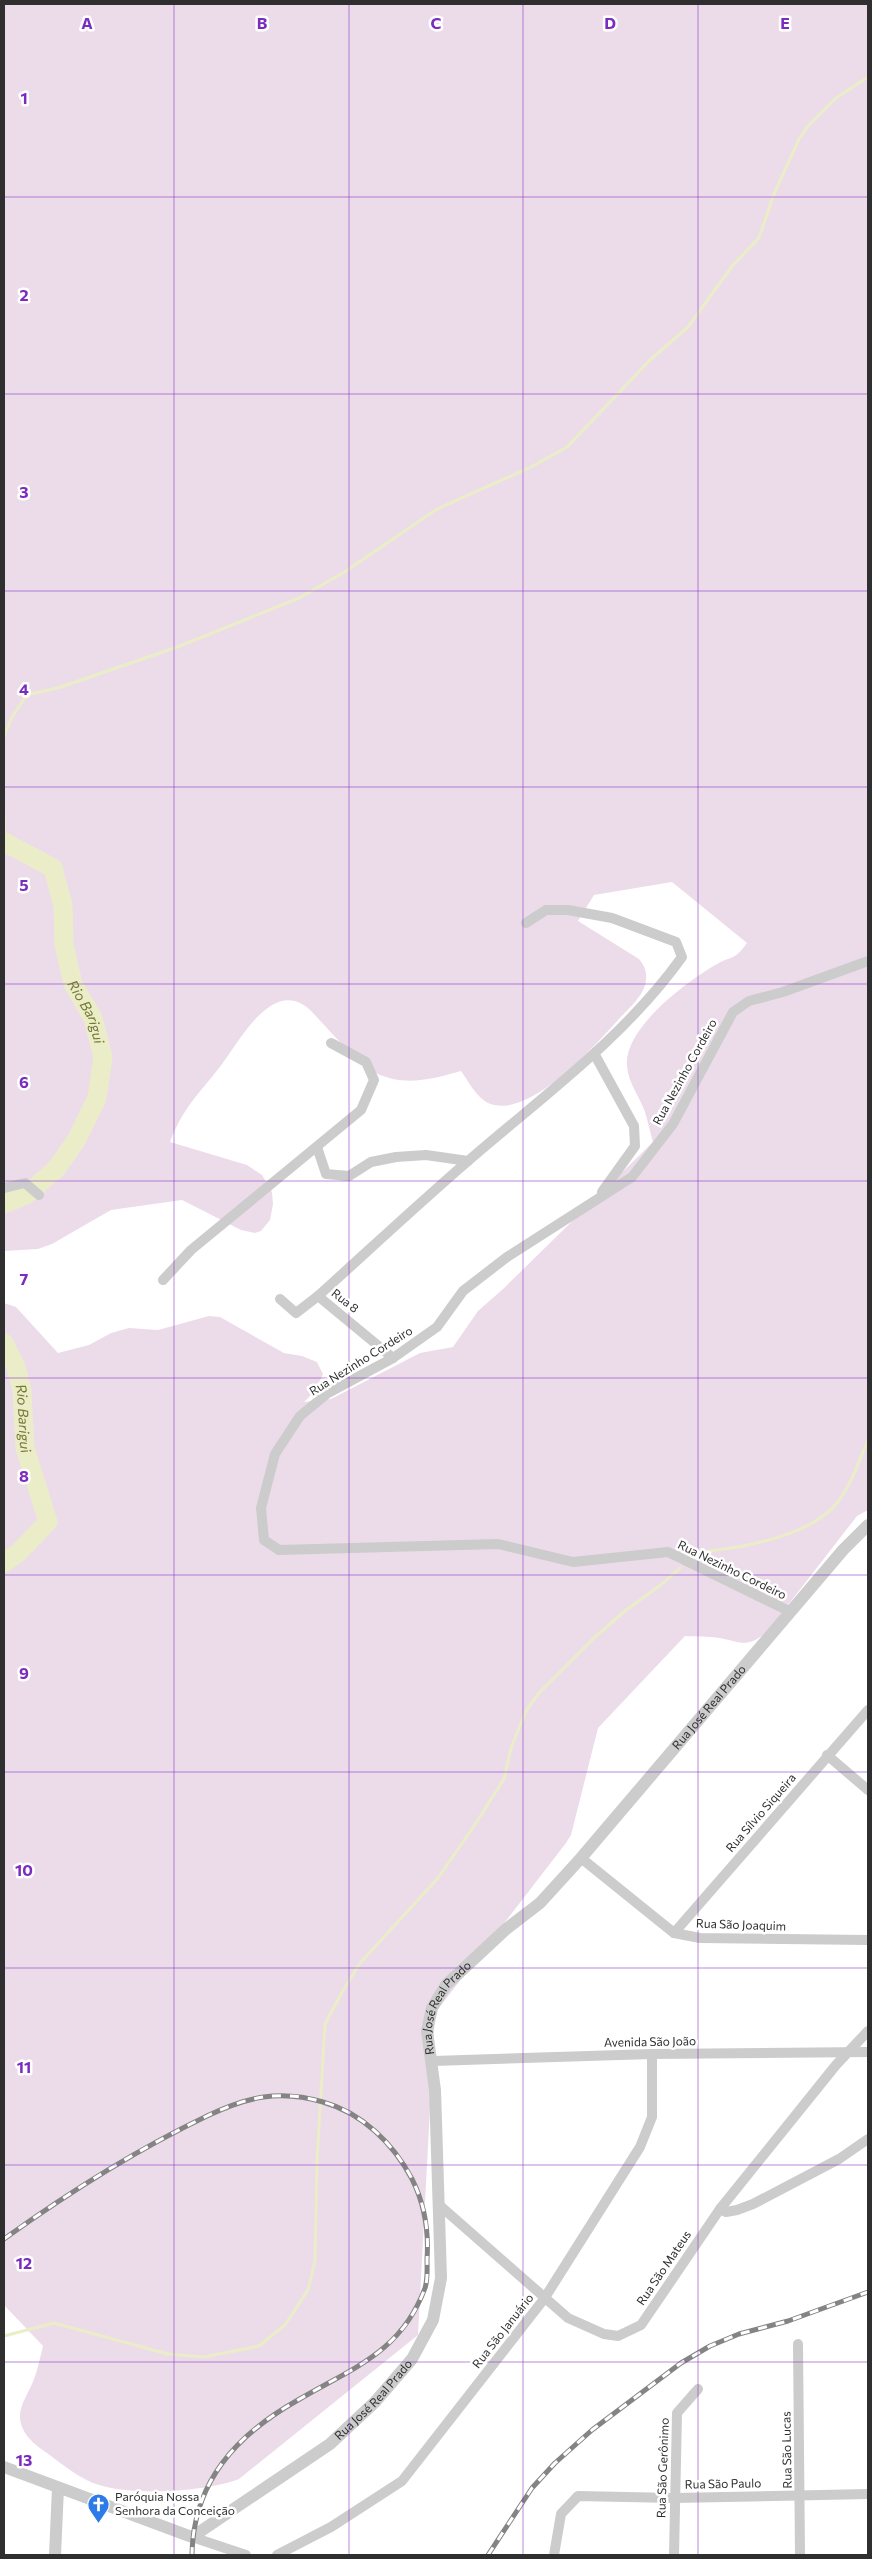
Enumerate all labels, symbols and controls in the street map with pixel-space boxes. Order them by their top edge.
text: A [81,13,93,32]
text: B [257,13,268,32]
text: C [431,13,442,32]
text: D [604,13,616,32]
text: E [780,13,790,32]
text: 1 [20,88,28,107]
text: 2 [19,285,29,304]
text: 3 [19,482,29,501]
text: 4 [19,679,29,698]
text: 5 [19,875,29,894]
water label: Rio Barigui [65,977,108,1046]
street label: Rua Nezinho Cordeiro [649,1016,719,1127]
text: 6 [19,1072,29,1091]
text: 7 [20,1269,29,1288]
street label: Rua 8 [329,1285,362,1315]
street label: Rua Nezinho Cordeiro [306,1323,415,1398]
water label: Rio Barigui [13,1382,35,1455]
text: 8 [19,1466,29,1485]
street label: Rua Nezinho Cordeiro [676,1537,789,1601]
street label: Rua José Real Prado [669,1662,748,1752]
text: 9 [19,1663,29,1682]
street label: Rua Sílvio Siqueira [722,1770,798,1854]
text: 10 [15,1860,33,1879]
street label: Rua São Joaquim [696,1915,786,1934]
street label: Rua José Real Prado [419,1958,473,2056]
street label: Avenida São João [604,2033,696,2050]
text: 11 [17,2057,31,2076]
street label: Rua São Mateus [633,2227,693,2307]
text: 12 [16,2253,32,2272]
street label: Rua São Januário [469,2290,536,2371]
street label: Rua José Real Prado [331,2356,414,2442]
street label: Rua São Lucas [778,2411,794,2489]
street label: Rua São Gerônimo [653,2418,671,2518]
text: 13 [16,2450,32,2469]
street label: Rua São Paulo [685,2475,761,2491]
place label: Paróquia Nossa Senhora da Conceição [115,2489,235,2517]
church icon: Paróquia Nossa Senhora da Conceição [87,2492,111,2523]

